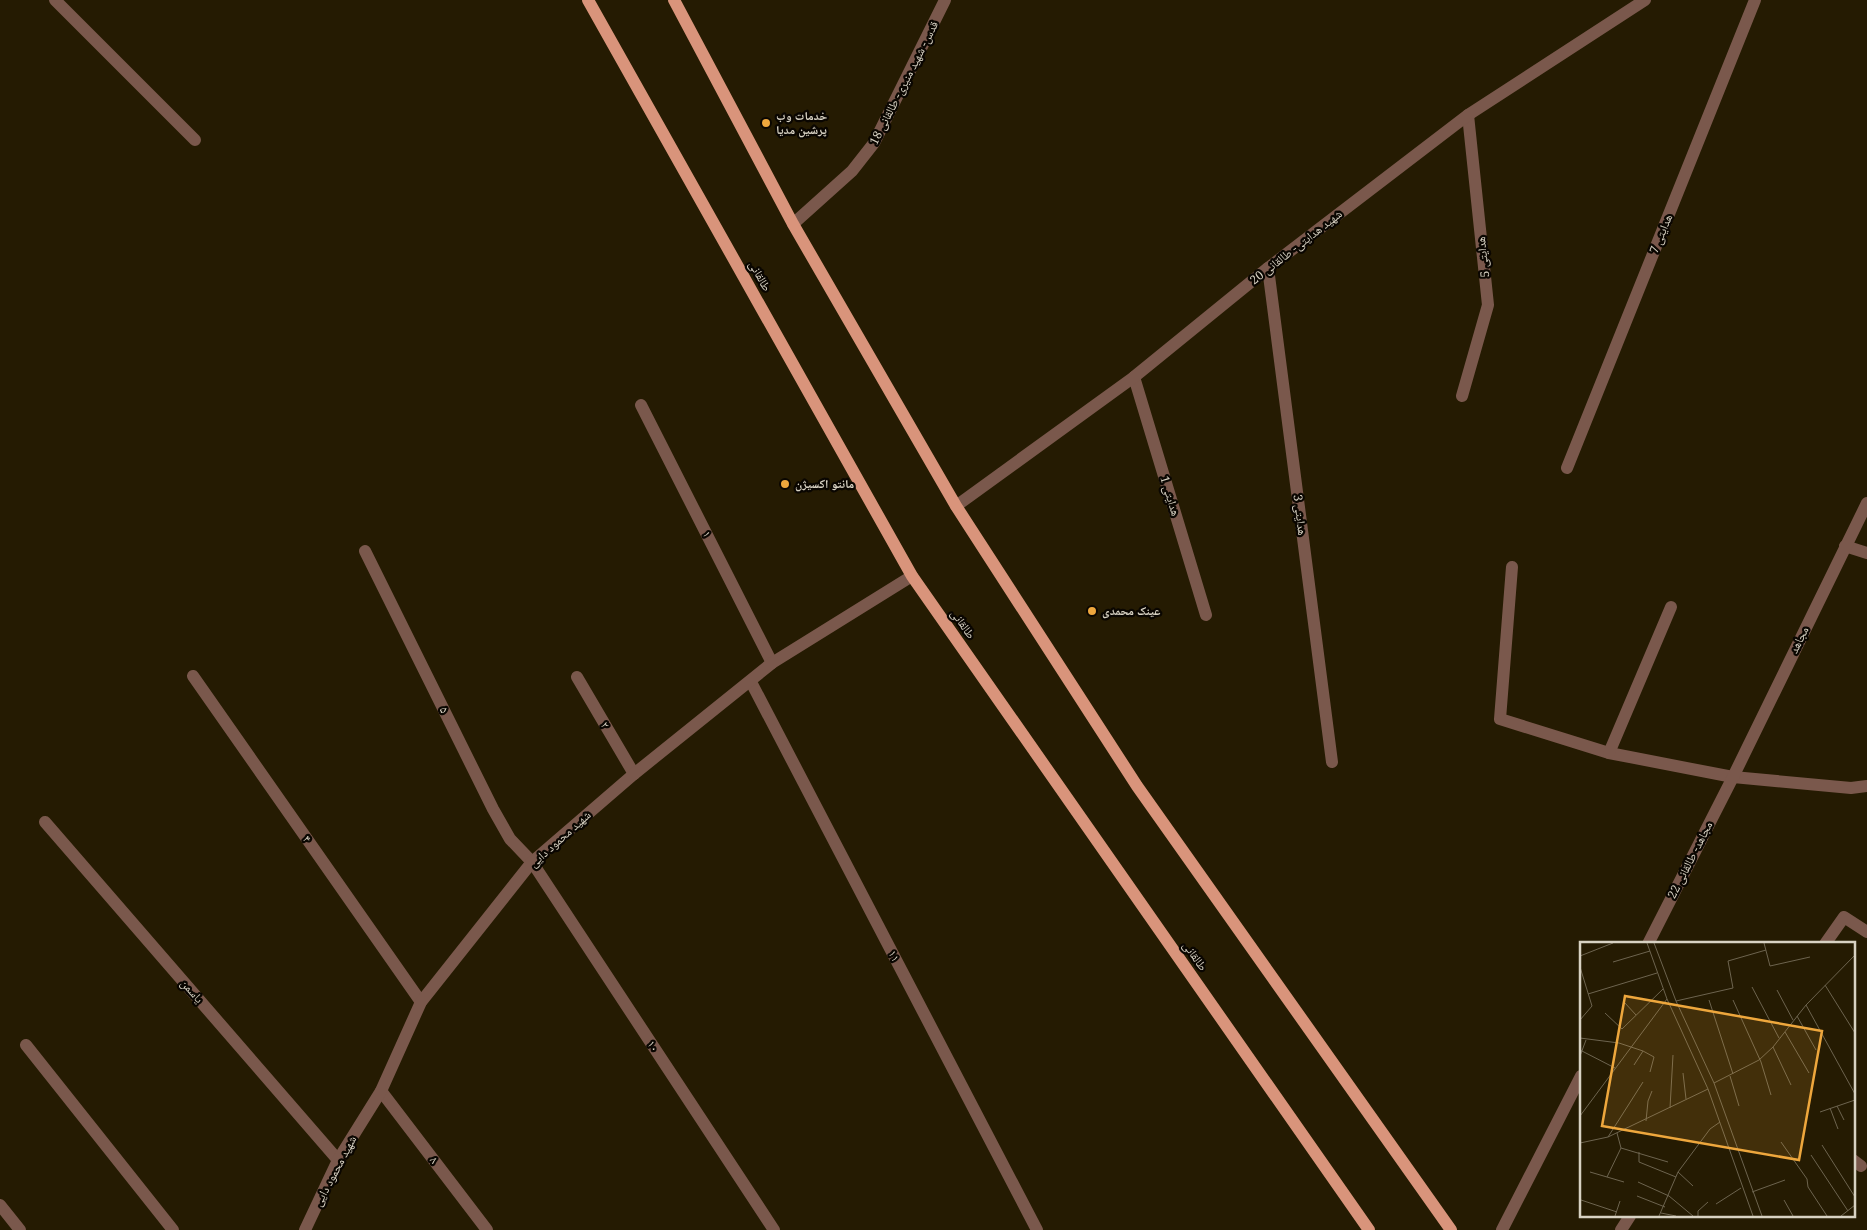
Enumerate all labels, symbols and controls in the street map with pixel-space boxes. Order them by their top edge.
street label: قدس- شهید منیری- طالقانی 18 [865,18,942,148]
place label: خدمات وب پرشین مدیا [776,107,827,138]
marker: خدمات وب پرشین مدیا [760,117,772,129]
street label: شهید هدایتی- طالقانی 20 [1246,205,1346,288]
street label: هدایتی 7 [1645,212,1676,256]
street label: هدایتی 5 [1472,236,1493,278]
street label: طالقانی [745,257,776,294]
street label: هدایتی 1 [1156,474,1185,518]
place label: مانتو اكسيژن [795,475,854,492]
marker: مانتو اكسيژن [779,478,791,490]
street label: هدایتی 3 [1290,493,1311,536]
street label: ۱ [699,528,716,540]
place label: عینک محمدی [1102,602,1160,619]
street label: طالقانی [947,605,980,642]
marker: عینک محمدی [1086,605,1098,617]
street label: مجاهد [1785,623,1812,656]
street label: ۵ [436,704,453,716]
street label: ۲ [597,718,614,731]
street label: شهید محمود دایی [525,806,594,871]
street label: مجاهد- طالقانی 22 [1663,818,1716,901]
street label: ۴ [299,832,316,846]
street label: طالقانی [1179,937,1212,974]
inset map [1580,942,1854,1218]
street label: ۱۱ [884,947,904,965]
street label: یاسمن [177,975,208,1007]
street label: ۱۰ [643,1037,663,1055]
street label: شهید محمود دایی [309,1132,360,1209]
street label: ۸ [426,1152,443,1167]

